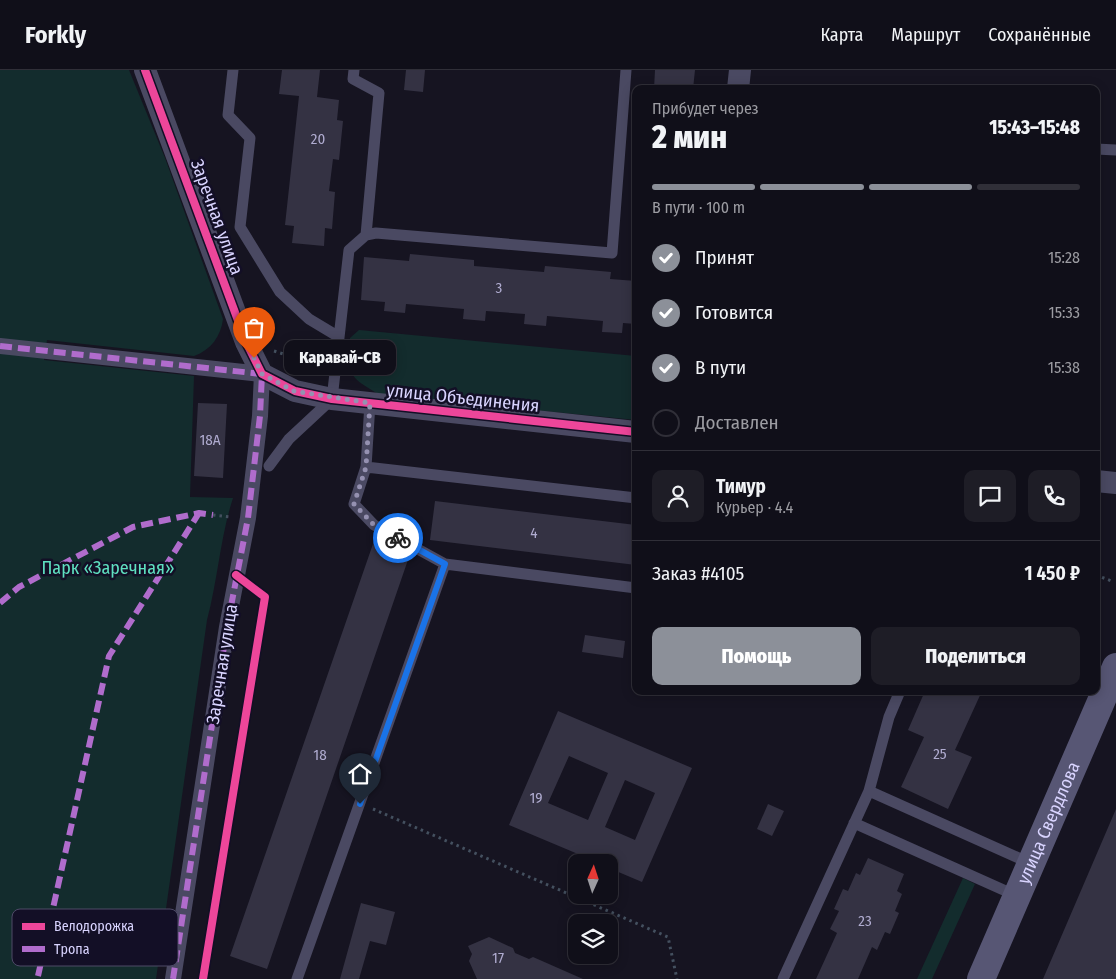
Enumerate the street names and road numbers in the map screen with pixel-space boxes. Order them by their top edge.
street label: Заречная улица [186,156,248,278]
street label: улица Объединения [386,379,540,417]
street label: Заречная улица [202,602,242,726]
street label: улица Свердлова [1012,758,1085,888]

